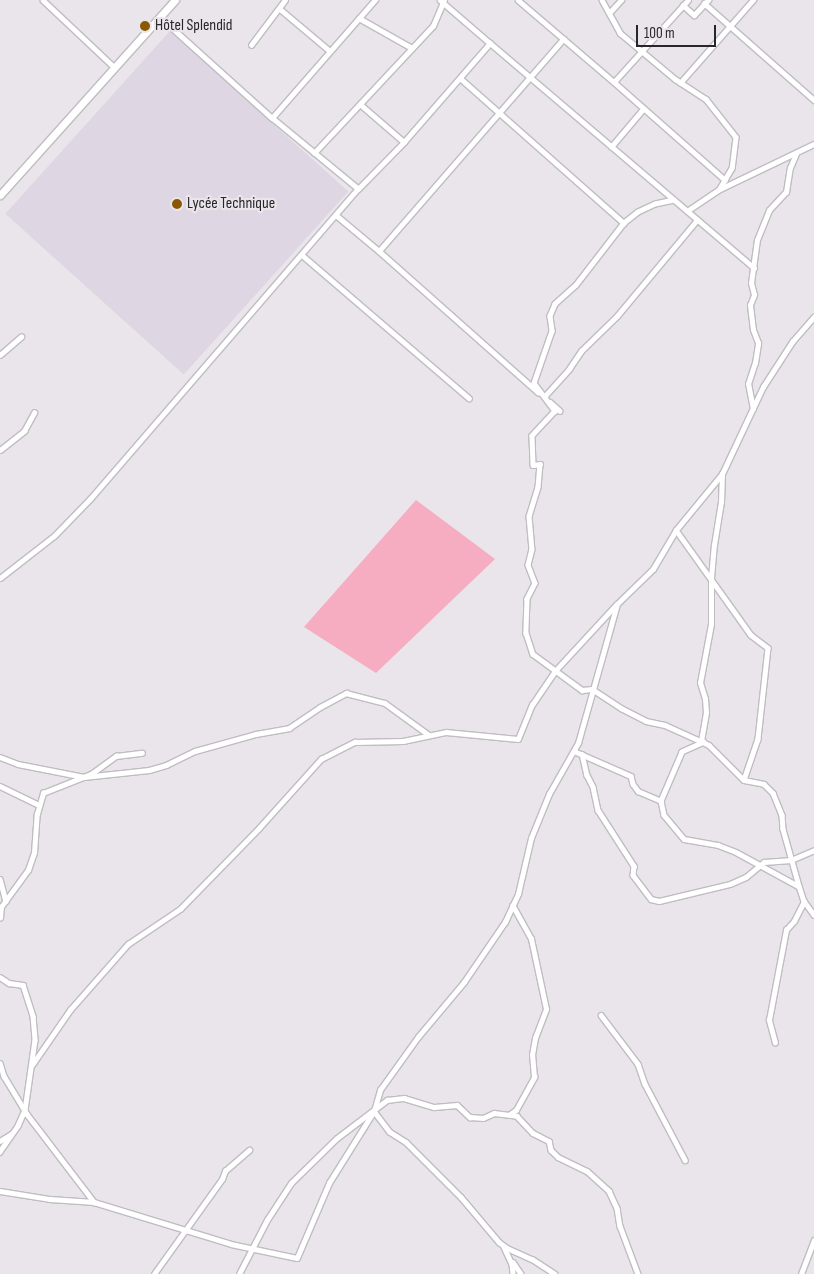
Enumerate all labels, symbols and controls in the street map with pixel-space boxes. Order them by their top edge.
scale bar [639,15,719,47]
place label: Hôtel Splendid [155,16,233,36]
marker: Hôtel Splendid [139,20,151,32]
text: 100 m [644,24,675,43]
place label: Lycée Technique [187,194,275,214]
marker: Lycée Technique [171,198,183,210]

